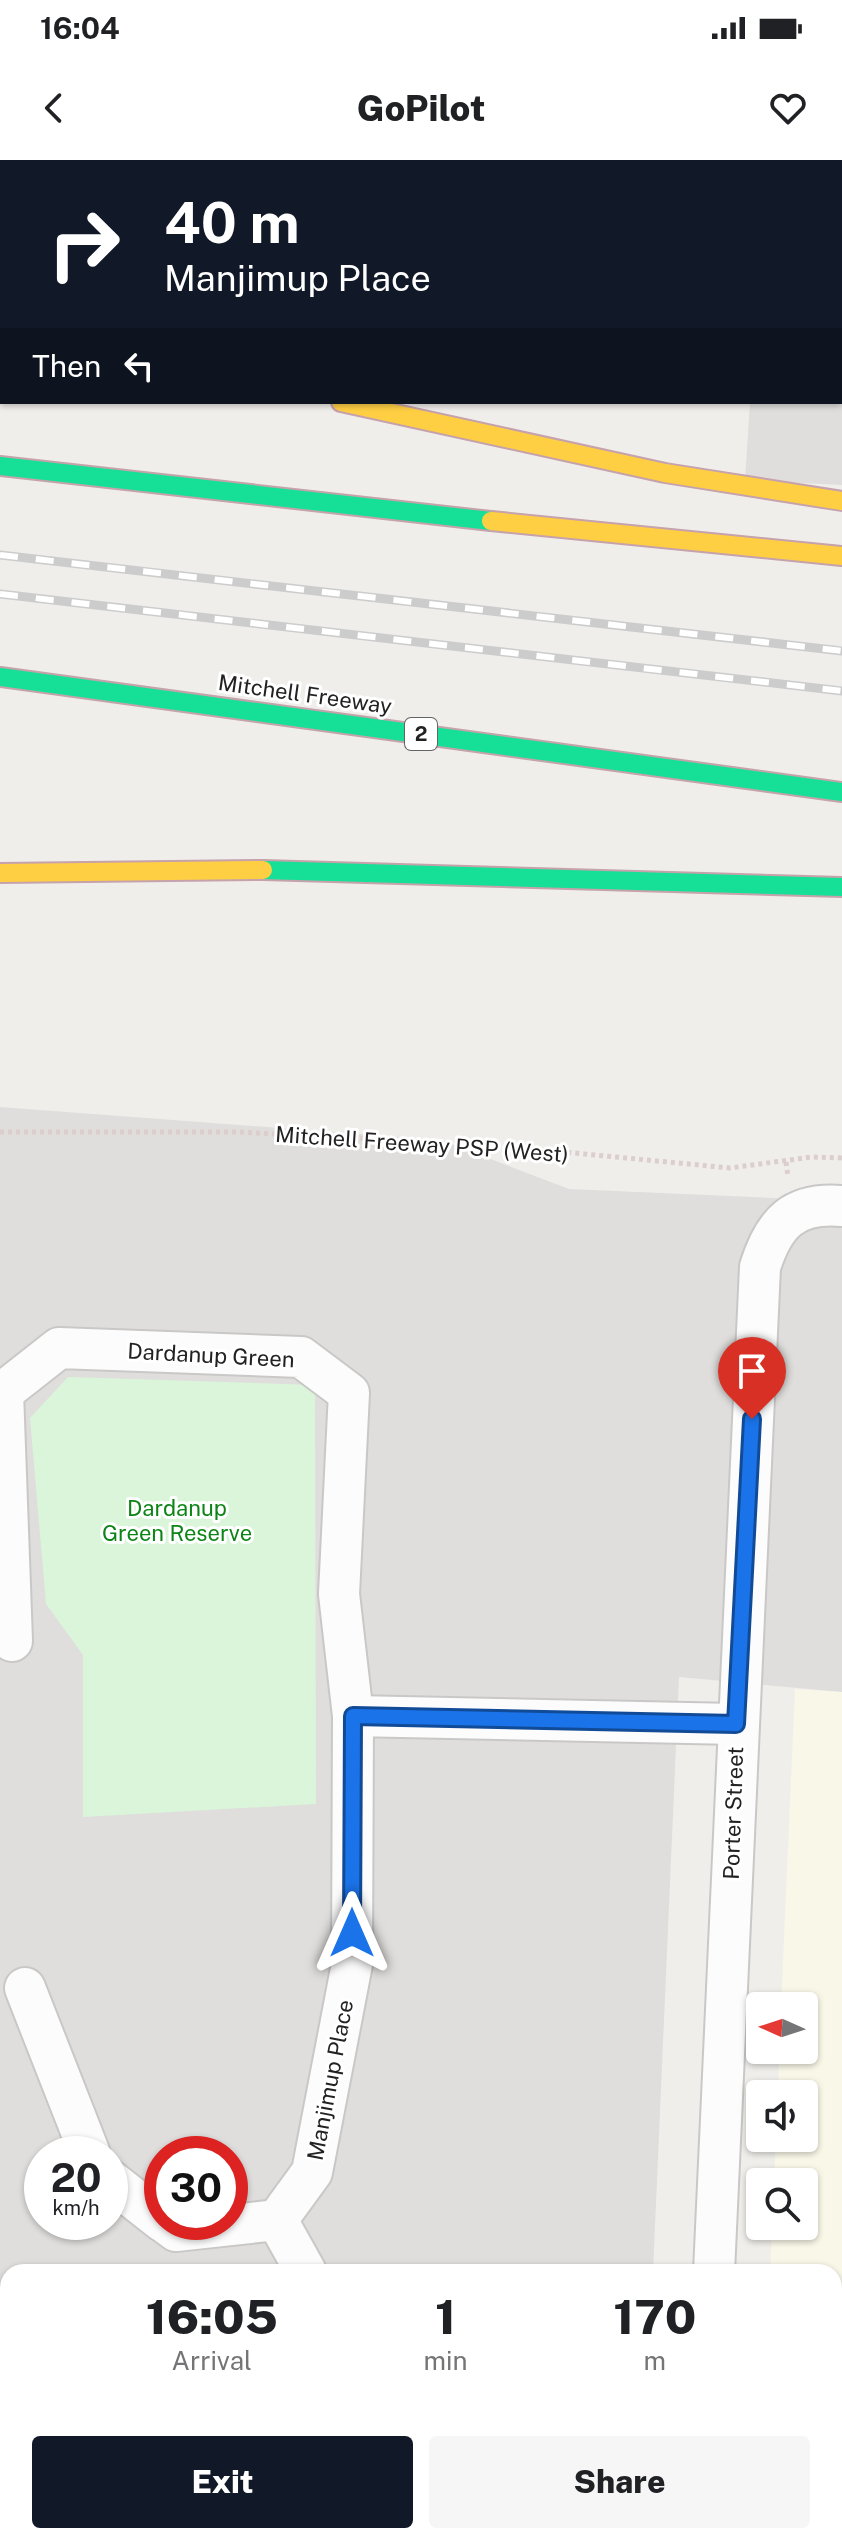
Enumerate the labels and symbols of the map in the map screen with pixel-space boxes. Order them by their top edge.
street label: Mitchell Freeway [216,669,394,719]
road number: 2 [405,718,437,750]
street label: Mitchell Freeway PSP (West) [274,1121,570,1167]
pin [718,1337,786,1419]
street label: Dardanup Green [127,1338,295,1372]
park label: Dardanup Green Reserve [102,1495,252,1546]
street label: Porter Street [718,1746,748,1880]
position arrow [310,1891,394,1975]
north arrow [746,1992,818,2064]
street label: Manjimup Place [302,1997,358,2163]
speed limit sign: 30 [144,2136,248,2240]

